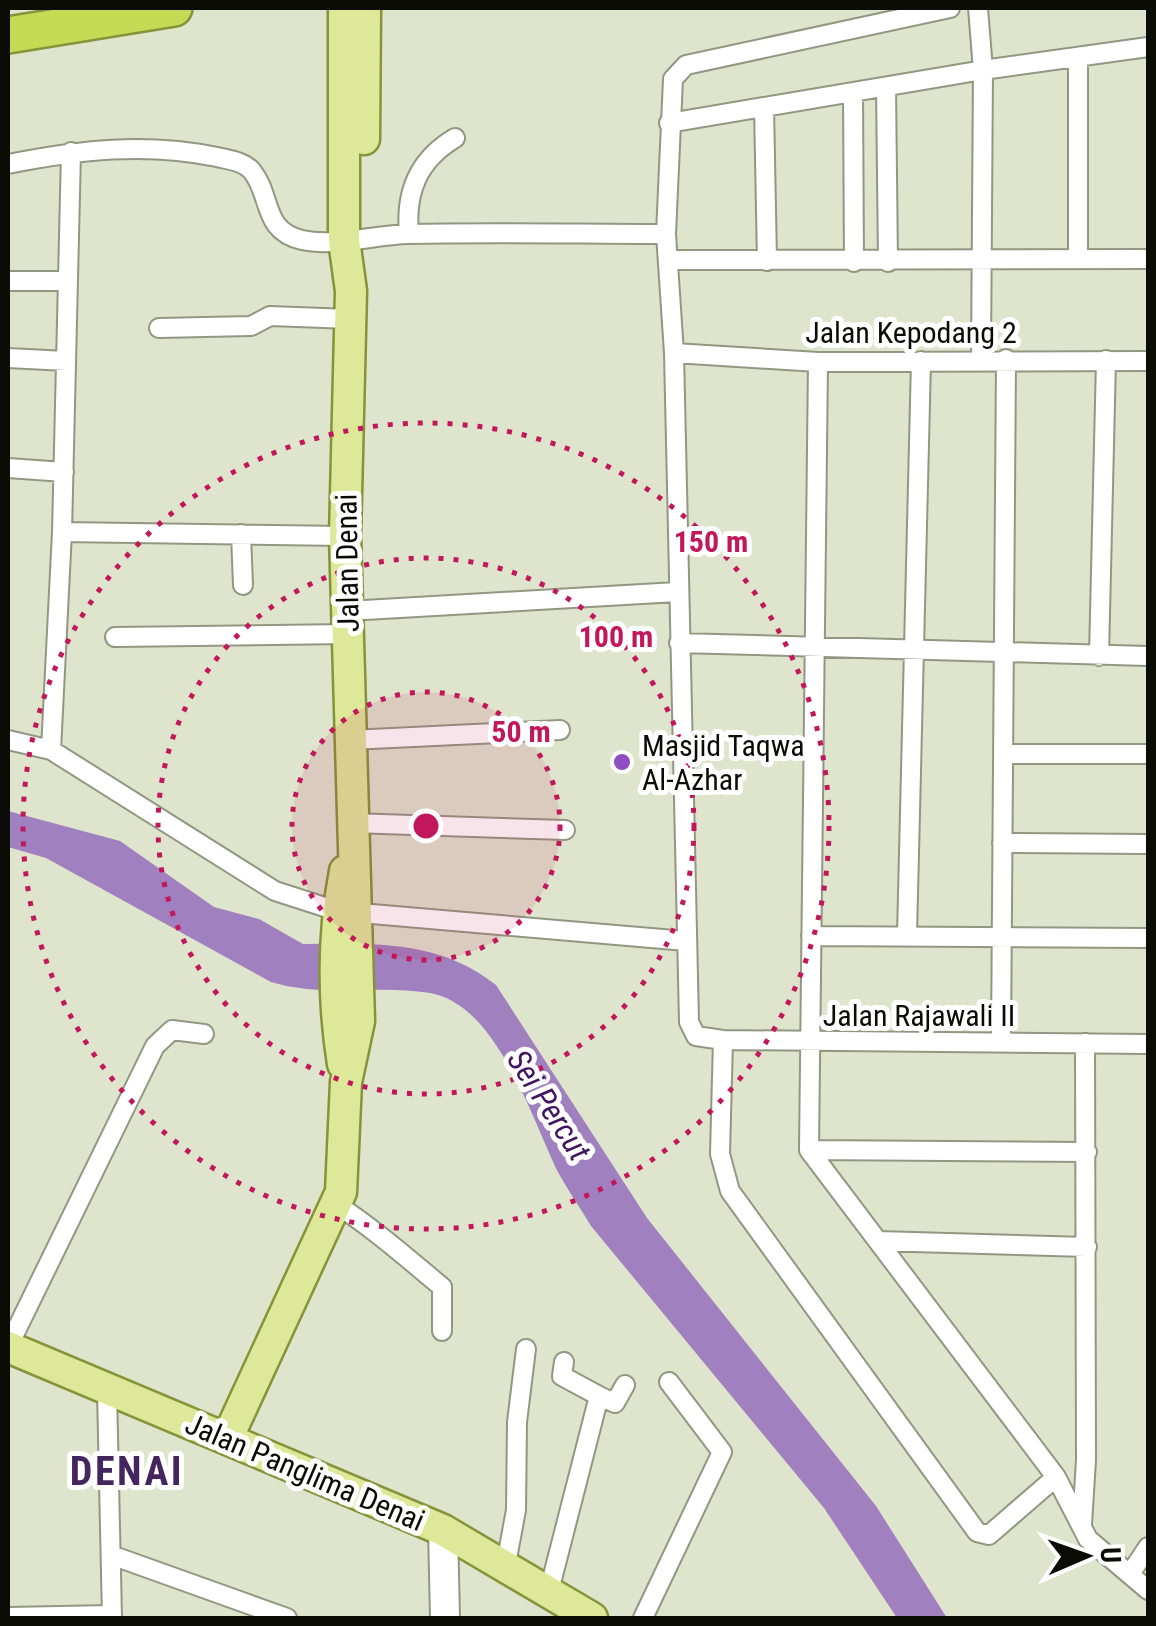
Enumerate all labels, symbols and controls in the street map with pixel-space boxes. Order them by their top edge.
street label: Jalan Kepodang 2 [805,315,1017,350]
street label: Jalan Denai [328,493,366,633]
text: 150 m [674,524,748,559]
text: 100 m [579,619,653,654]
text: 50 m [491,714,551,749]
place label: Masjid Taqwa Al-Azhar [642,728,805,797]
marker: Masjid Taqwa Al-Azhar [611,751,633,773]
centre of rings [408,808,444,844]
street label: Jalan Rajawali II [823,998,1015,1033]
water label: Sei Percut [499,1043,599,1168]
street label: Jalan Panglima Denai [180,1406,430,1538]
district label: DENAI [70,1448,184,1495]
north arrow [1036,1506,1136,1606]
text: U [1094,1547,1127,1564]

